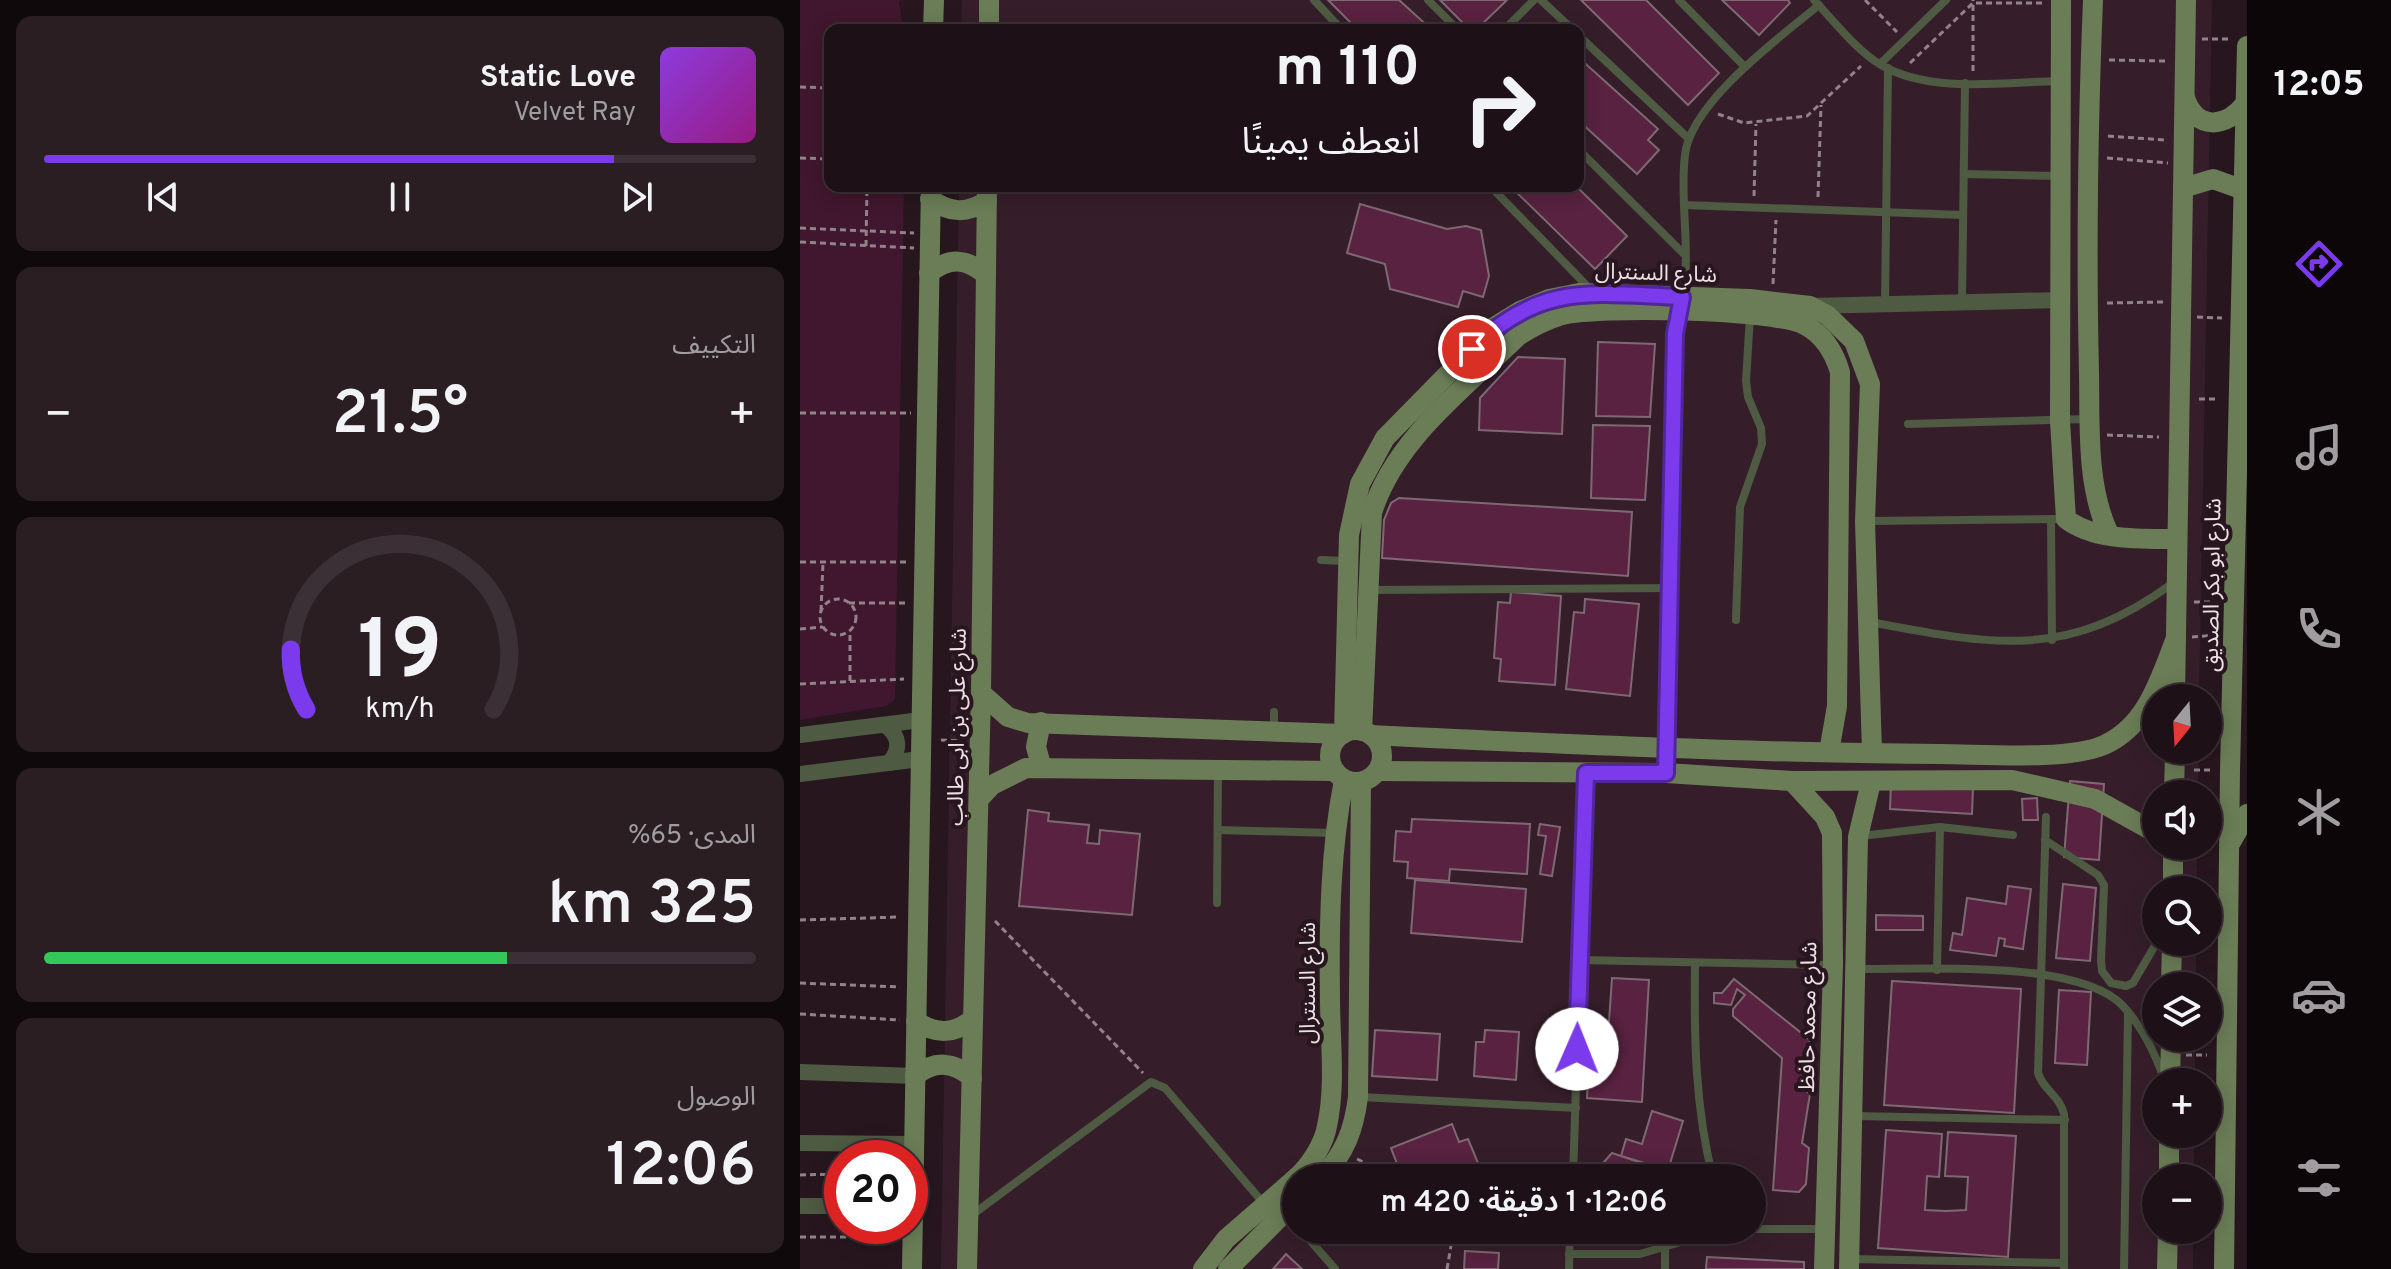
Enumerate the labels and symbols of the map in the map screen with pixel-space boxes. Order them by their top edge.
street label: شارع السنترال [1594,259,1717,291]
pin [1438,315,1506,383]
street label: شارع ابو بكر الصديق [2198,498,2230,672]
street label: شارع على بن ابى طالب [943,628,975,826]
north arrow [2142,684,2222,764]
street label: شارع السنترال [1296,922,1324,1044]
street label: شارع محمد حافظ [1795,941,1825,1093]
position arrow [1535,1007,1619,1091]
speed limit sign: 20 [824,1140,928,1244]

